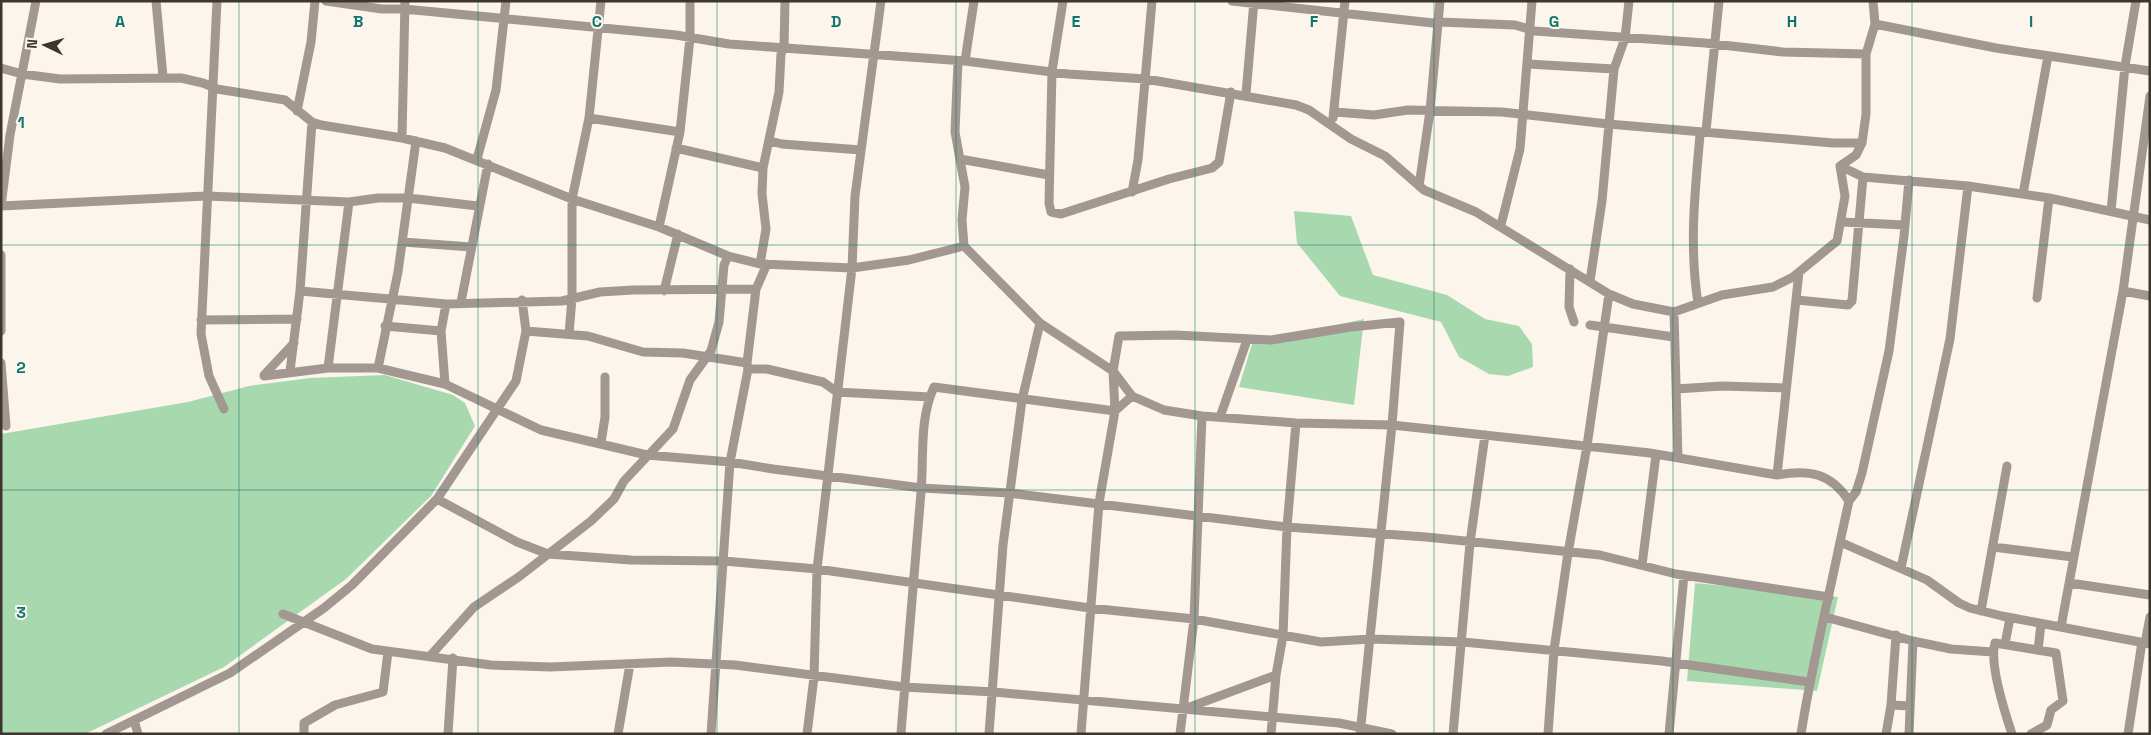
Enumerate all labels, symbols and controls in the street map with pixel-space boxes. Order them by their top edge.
text: A [115,11,125,32]
text: B [353,11,363,32]
text: C [592,11,602,32]
text: D [831,11,841,32]
text: E [1072,11,1081,32]
text: F [1310,11,1319,32]
text: G [1549,11,1559,32]
text: H [1787,11,1797,32]
text: I [2029,11,2033,32]
north arrow [20,20,70,70]
text: N [23,38,41,49]
text: 1 [17,112,25,133]
text: 2 [16,357,26,378]
text: 3 [16,602,26,623]

